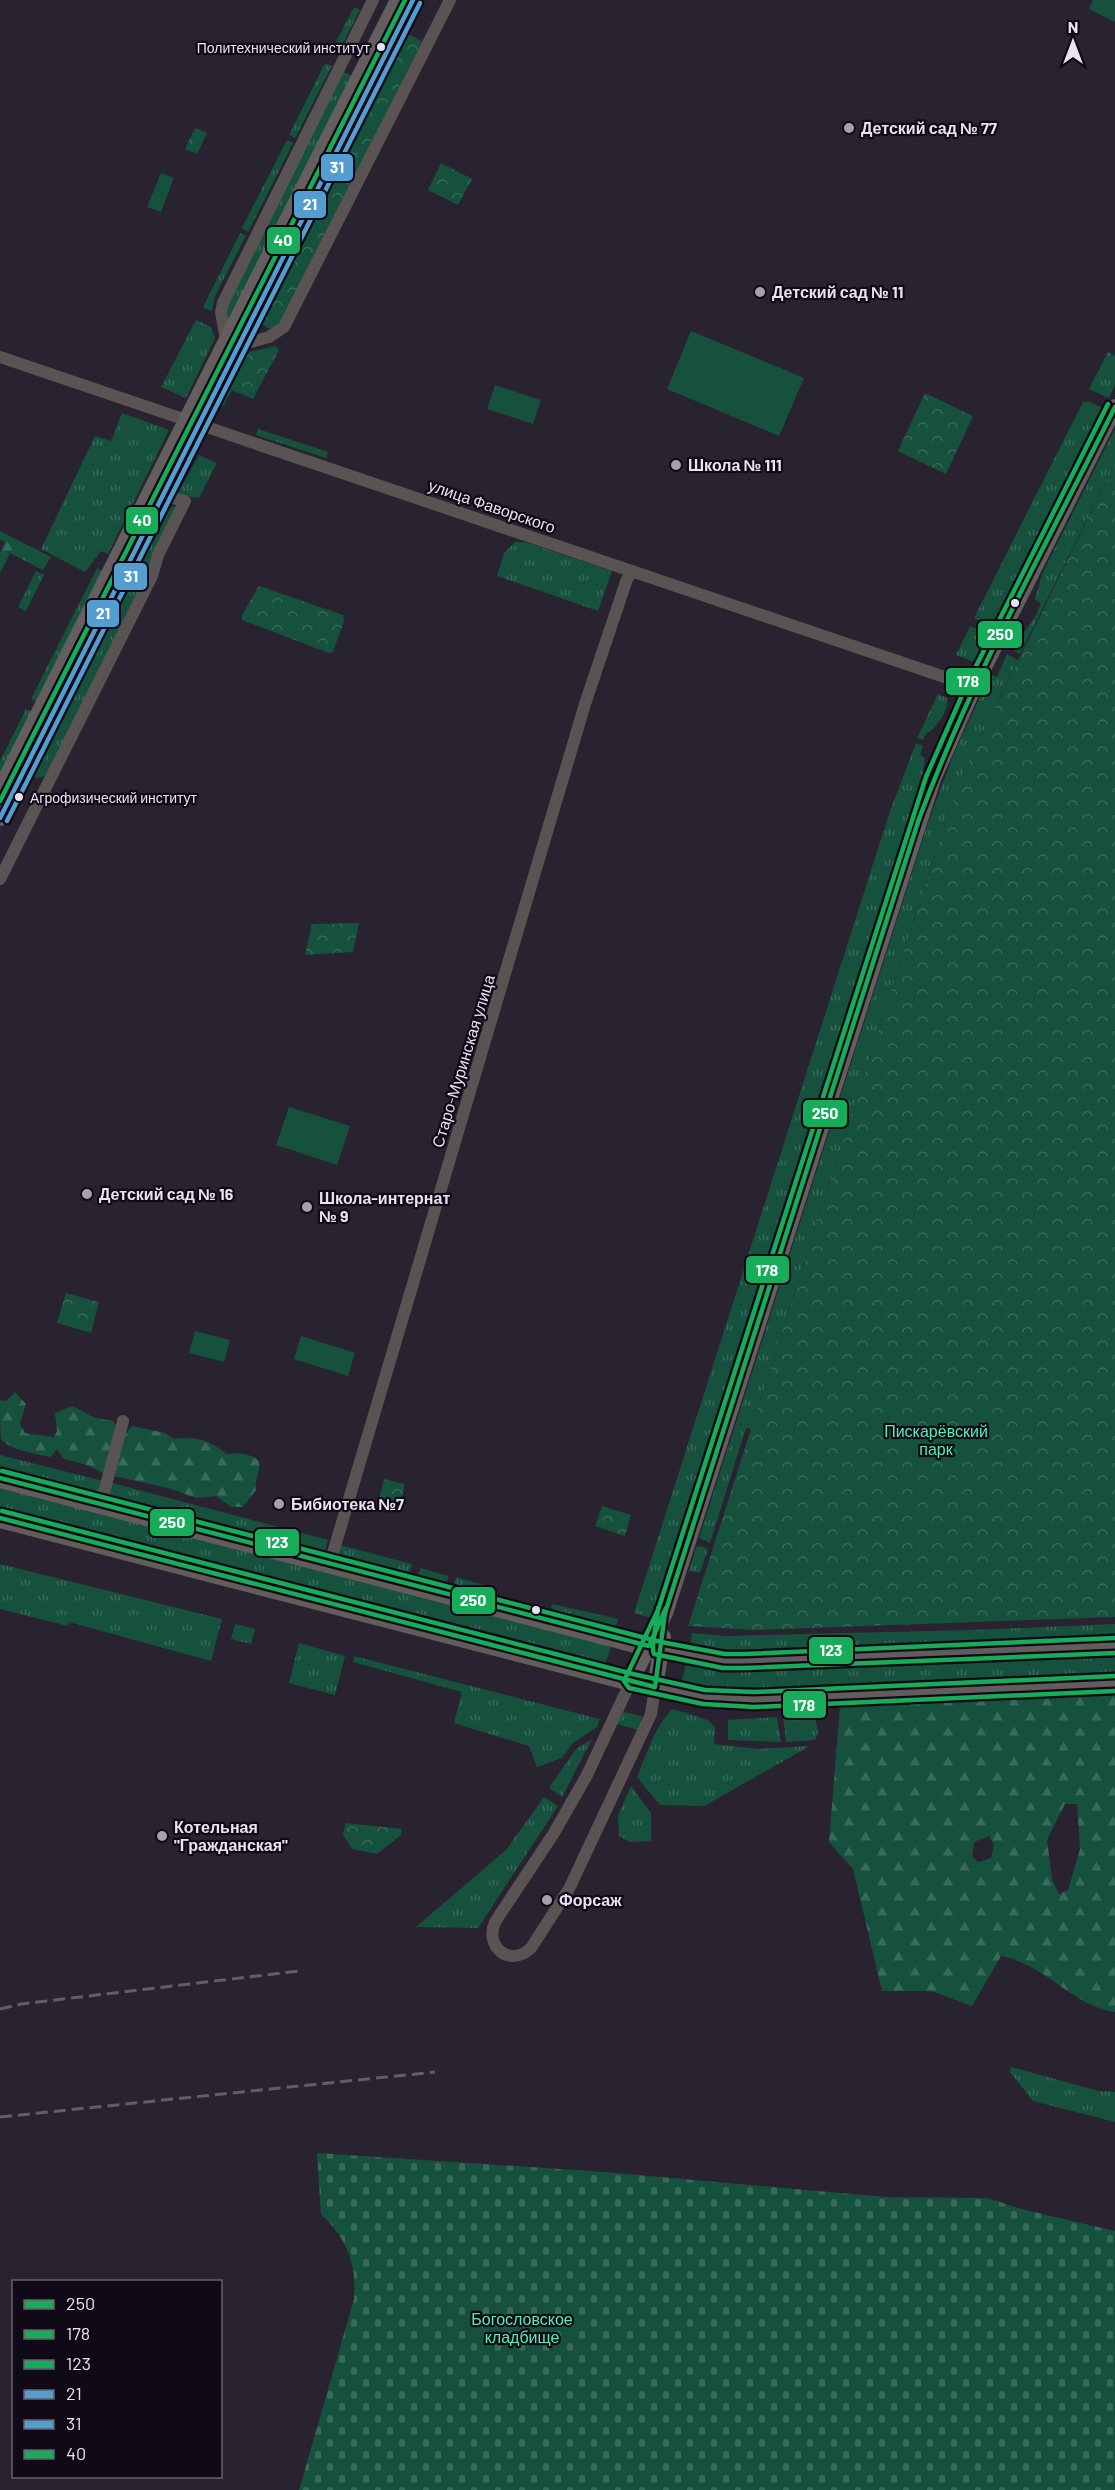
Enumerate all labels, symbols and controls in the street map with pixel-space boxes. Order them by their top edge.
north arrow [1043,12,1103,72]
text: N [1068,17,1078,36]
place label: Политехнический институт [197,39,371,56]
marker: Политехнический институт [375,41,387,53]
place label: Детский сад № 77 [861,118,997,137]
marker: Детский сад № 77 [842,121,856,135]
line badge: 31 [320,153,354,182]
text: 31 [330,157,344,176]
line badge: 21 [293,190,327,219]
text: 21 [303,194,317,213]
line badge: 40 [266,226,301,255]
text: 40 [274,230,292,249]
place label: Детский сад № 11 [772,282,904,301]
marker: Детский сад № 11 [753,285,767,299]
place label: Школа № 111 [688,455,782,474]
marker: Школа № 111 [669,458,683,472]
street label: улица Фаворского [426,475,558,536]
line badge: 40 [125,506,159,535]
text: 40 [133,510,151,529]
line badge: 31 [113,562,148,591]
text: 31 [124,566,138,585]
unlabelled marker [1009,597,1021,609]
line badge: 21 [86,599,120,628]
text: 21 [96,603,110,622]
line badge: 250 [977,620,1023,649]
text: 250 [987,624,1013,643]
line badge: 178 [945,667,991,696]
text: 178 [957,671,979,690]
place label: Агрофизический институт [30,789,198,806]
marker: Агрофизический институт [13,791,25,803]
street label: Старо-Муринская улица [427,972,498,1150]
line badge: 250 [802,1099,848,1128]
text: 250 [812,1103,838,1122]
place label: Детский сад № 16 [99,1184,234,1203]
marker: Детский сад № 16 [80,1187,94,1201]
place label: Школа-интернат № 9 [319,1188,450,1225]
marker: Школа-интернат № 9 [300,1200,314,1214]
line badge: 178 [745,1255,790,1284]
text: 178 [756,1260,778,1279]
park label: Пискарёвский парк [884,1421,988,1458]
place label: Бибиотека №7 [291,1494,404,1513]
marker: Бибиотека №7 [272,1497,286,1511]
line badge: 250 [149,1508,195,1537]
text: 250 [159,1512,185,1531]
line badge: 123 [254,1528,300,1557]
text: 123 [265,1532,289,1551]
line badge: 250 [451,1586,496,1615]
text: 250 [460,1590,486,1609]
unlabelled marker [530,1604,542,1616]
line badge: 123 [808,1636,854,1665]
text: 123 [819,1640,843,1659]
line badge: 178 [782,1690,827,1719]
text: 178 [793,1695,815,1714]
place label: Котельная "Гражданская" [174,1817,288,1854]
marker: Котельная "Гражданская" [155,1829,169,1843]
place label: Форсаж [559,1890,622,1909]
marker: Форсаж [540,1893,554,1907]
legend [12,2280,222,2478]
text: 250 [66,2292,95,2314]
park label: Богословское кладбище [471,2309,573,2346]
text: 178 [66,2322,90,2344]
text: 123 [66,2352,91,2374]
text: 21 [66,2382,82,2404]
text: 31 [66,2412,81,2434]
text: 40 [66,2442,86,2464]

